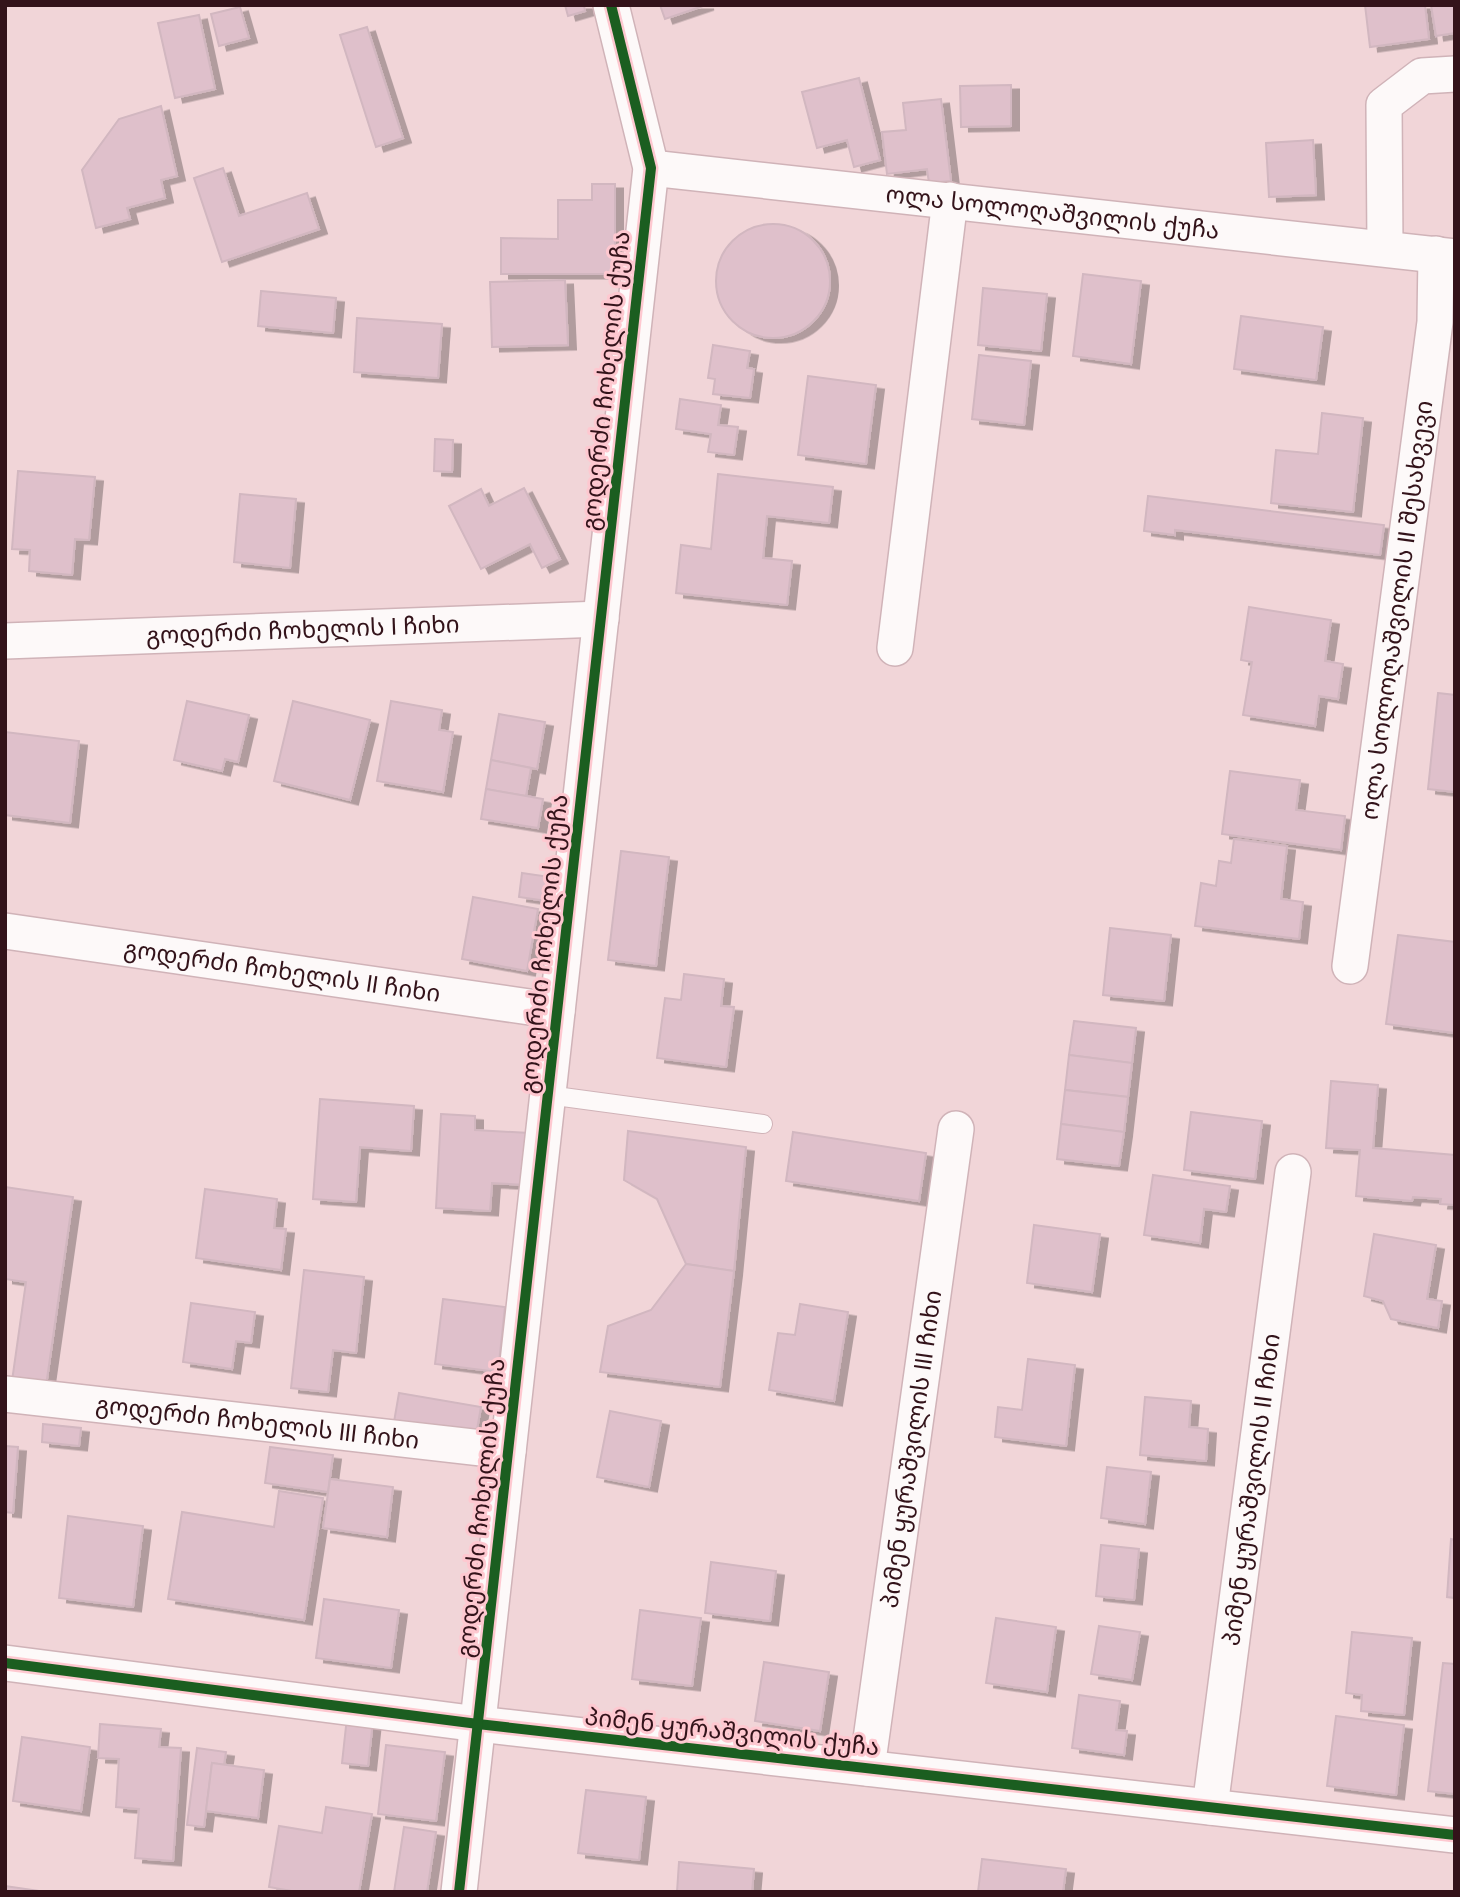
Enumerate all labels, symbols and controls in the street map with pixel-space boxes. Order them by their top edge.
street label: ოლა სოლოღაშვილის ქუჩა [884,177,1221,247]
street label: გოდერძი ჩოხელის ქუჩა [573,230,638,532]
street label: ოლა სოლოღაშვილის II შესახვევი [1352,398,1441,822]
street label: გოდერძი ჩოხელის I ჩიხი [145,607,460,652]
street label: გოდერძი ჩოხელის ქუჩა [511,793,576,1095]
street label: გოდერძი ჩოხელის II ჩიხი [122,931,443,1010]
street label: პიმენ ყურაშვილის III ჩიხი [872,1288,949,1610]
street label: პიმენ ყურაშვილის II ჩიხი [1214,1331,1288,1648]
street label: გოდერძი ჩოხელის ქუჩა [448,1357,513,1659]
street label: გოდერძი ჩოხელის III ჩიხი [94,1387,421,1457]
street label: პიმენ ყურაშვილის ქუჩა [583,1700,881,1763]

